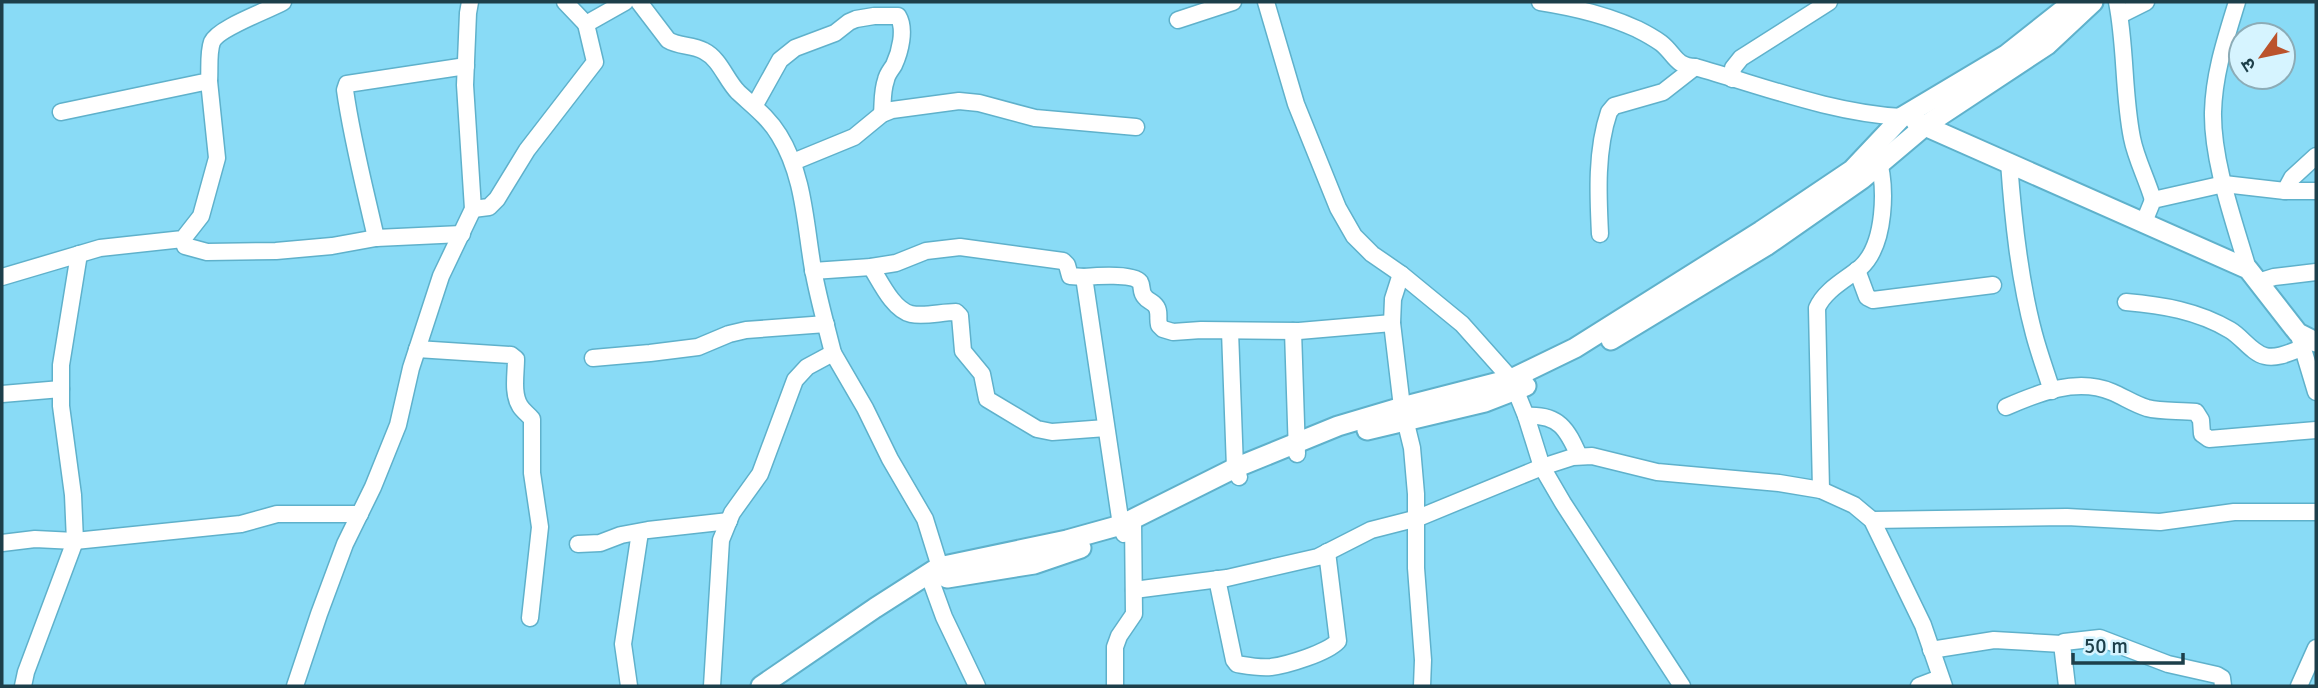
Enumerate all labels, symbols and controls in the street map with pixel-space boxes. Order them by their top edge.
north arrow [2227,21,2297,91]
text: उ [2235,53,2262,76]
scale bar [2073,622,2183,666]
text: 50 m [2084,633,2128,659]

